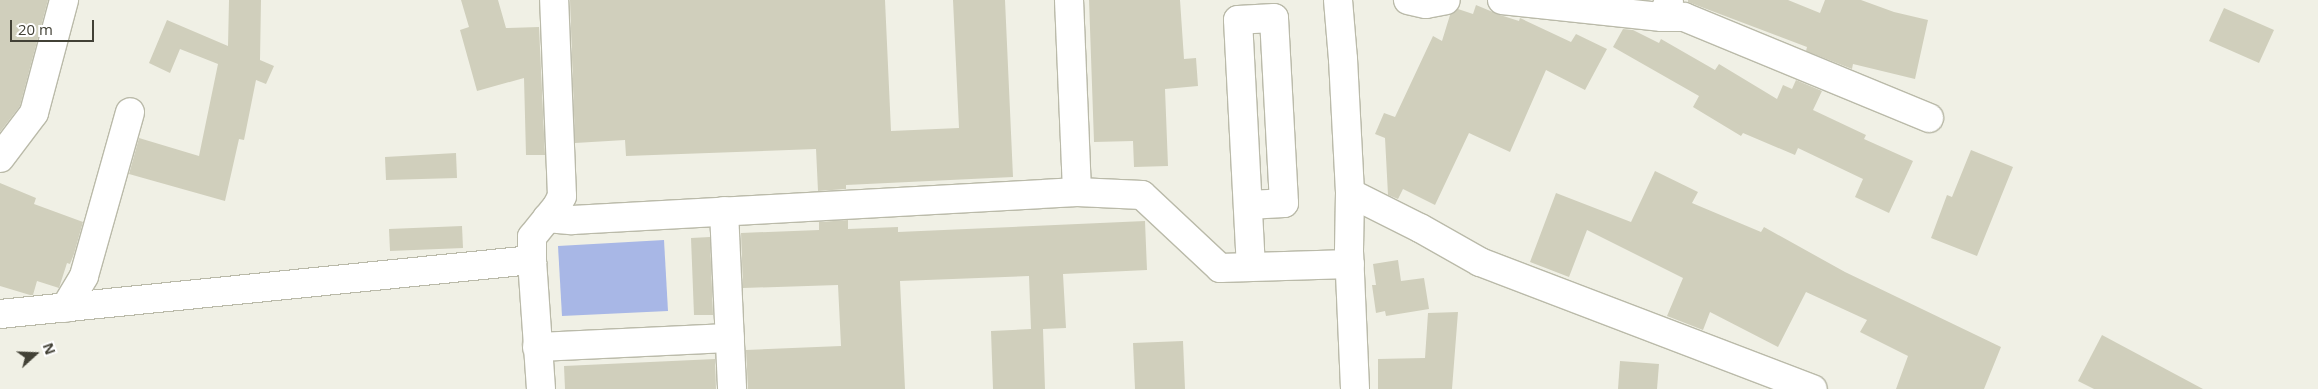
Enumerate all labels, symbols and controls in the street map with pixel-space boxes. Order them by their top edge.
scale bar [12,10,96,42]
text: 20 m [18,19,53,39]
north arrow [10,329,60,379]
text: N [39,340,60,357]

